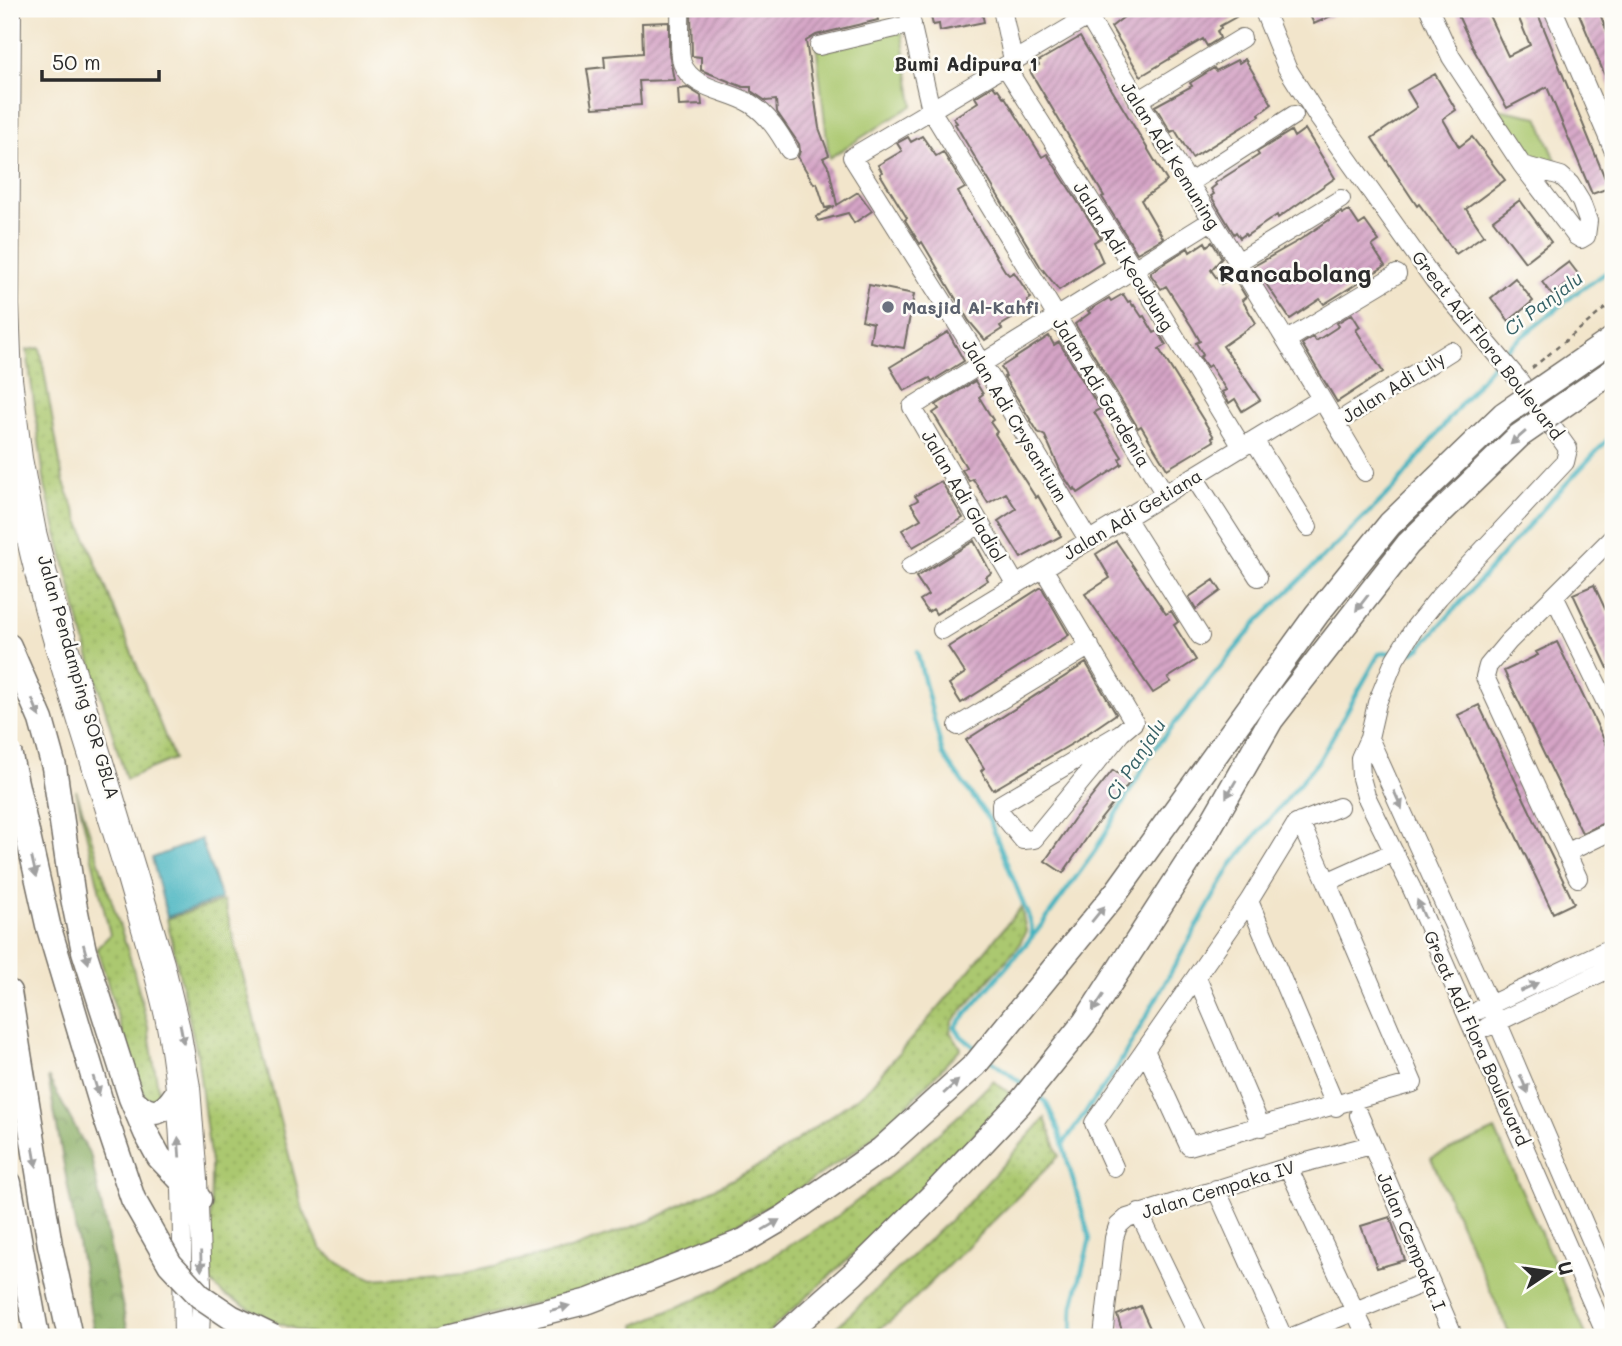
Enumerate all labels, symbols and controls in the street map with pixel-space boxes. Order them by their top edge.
scale bar [42,38,159,82]
text: 50 m [52,48,101,75]
district label: Bumi Adipura 1 [894,51,1038,76]
street label: Jalan Adi Kemuning [1116,77,1226,233]
street label: Jalan Adi Kecubung [1068,177,1180,335]
street label: Great Adi Flora Boulevard [1407,246,1569,444]
district label: Rancabolang [1218,257,1372,288]
water label: Ci Panjalu [1498,265,1588,341]
place label: Masjid Al-Kahfi [902,295,1040,319]
marker: Masjid Al-Kahfi [880,299,896,315]
street label: Jalan Adi Gardenia [1048,313,1156,471]
street label: Jalan Adi Crysantium [957,334,1073,506]
street label: Jalan Adi Lily [1337,346,1449,428]
street label: Jalan Adi Gladiol [916,426,1012,566]
one-way arrow [1509,431,1527,446]
street label: Jalan Adi Getiana [1058,463,1206,565]
street label: Jalan Pendamping SOR GBLA [33,552,125,802]
one-way arrow [1354,594,1369,612]
one-way arrow [31,698,42,719]
water label: Ci Panjalu [1099,713,1171,805]
one-way arrow [1225,779,1237,799]
one-way arrow [1392,790,1403,811]
one-way arrow [29,856,40,878]
one-way arrow [1415,898,1426,919]
one-way arrow [1091,906,1106,924]
street label: Great Adi Flora Boulevard [1419,927,1535,1149]
one-way arrow [81,944,92,966]
one-way arrow [1518,981,1539,992]
one-way arrow [1091,993,1104,1012]
one-way arrow [176,1023,187,1045]
one-way arrow [1518,1074,1530,1094]
one-way arrow [91,1075,101,1096]
one-way arrow [942,1079,960,1095]
one-way arrow [173,1135,184,1157]
one-way arrow [30,1146,41,1168]
street label: Jalan Cempaka IV [1138,1154,1298,1224]
street label: Jalan Cempaka I [1372,1168,1452,1314]
one-way arrow [761,1219,780,1232]
north arrow [1514,1238,1584,1308]
one-way arrow [196,1250,207,1272]
text: U [1552,1259,1580,1277]
one-way arrow [549,1302,571,1313]

